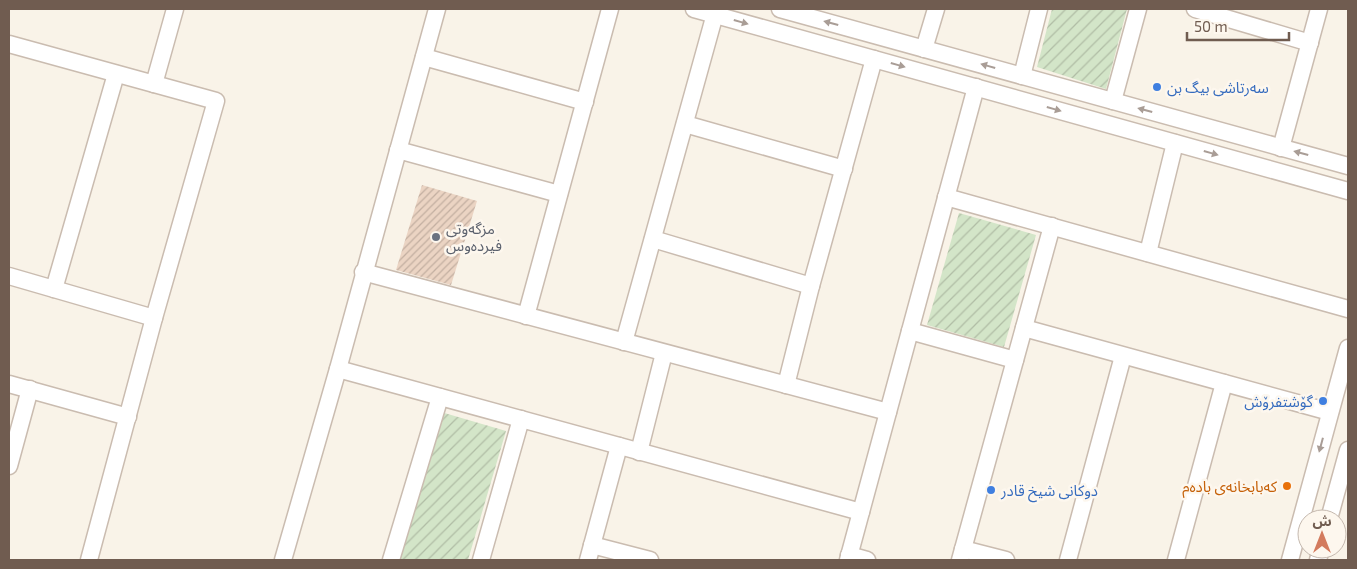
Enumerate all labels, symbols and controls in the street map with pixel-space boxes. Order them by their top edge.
scale bar [1187,10,1290,42]
text: 50 m [1194,17,1228,35]
one-way arrow [734,18,749,26]
one-way arrow [824,19,839,27]
one-way arrow [890,62,905,70]
one-way arrow [981,62,996,70]
place label: سەرتاشی بیگ بن [1167,78,1269,97]
marker: سەرتاشی بیگ بن [1151,81,1163,93]
one-way arrow [1047,105,1062,113]
one-way arrow [1137,106,1152,114]
one-way arrow [1203,149,1218,157]
one-way arrow [1294,149,1309,157]
place label: مزگە‌وتی فیردە‌وس [446,219,502,255]
marker: مزگە‌وتی فیردە‌وس [430,231,442,243]
place label: گۆشتفرۆش [1244,392,1314,411]
marker: گۆشتفرۆش [1317,395,1329,407]
one-way arrow [1317,438,1325,453]
place label: کەبابخانەی بادەم [1182,477,1278,498]
marker: کەبابخانەی بادەم [1281,480,1293,492]
place label: دوکانی شیخ قادر [1000,481,1098,503]
marker: دوکانی شیخ قادر [985,484,997,496]
north arrow [1297,509,1347,559]
text: ش [1312,512,1332,529]

